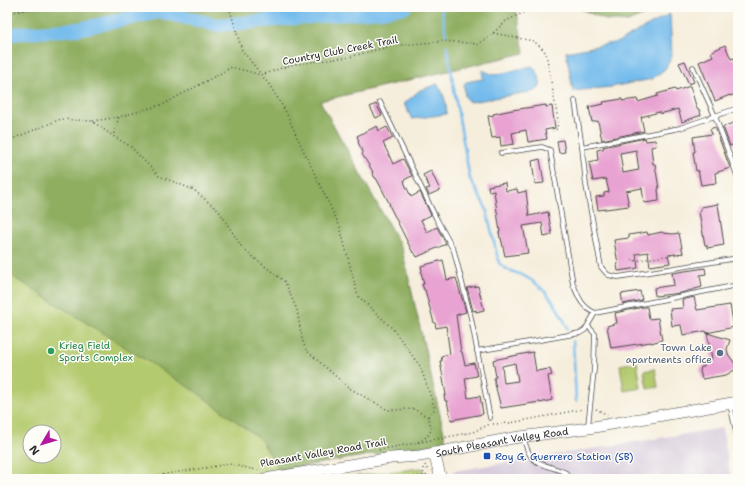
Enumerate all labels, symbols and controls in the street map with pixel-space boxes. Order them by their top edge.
street label: Country Club Creek Trail [281,33,399,68]
place label: Krieg Field Sports Complex [59,339,133,364]
place label: Town Lake apartments office [626,341,712,366]
marker: Krieg Field Sports Complex [46,346,56,356]
marker: Town Lake apartments office [715,348,725,358]
north arrow [22,424,62,464]
street label: South Pleasant Valley Road [435,425,570,460]
street label: Pleasant Valley Road Trail [259,435,387,470]
text: N [26,442,43,458]
place label: Roy G. Guerrero Station (SB) [495,450,633,463]
marker: Roy G. Guerrero Station (SB) [482,451,492,461]

